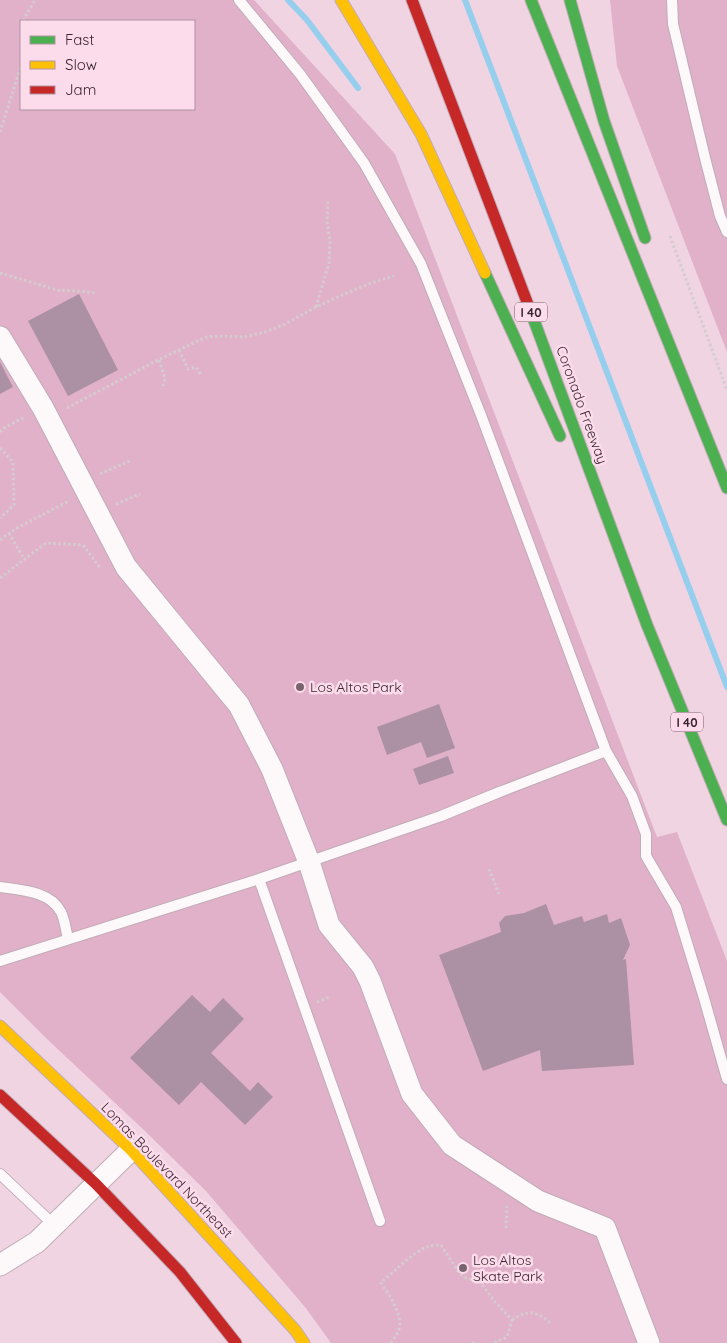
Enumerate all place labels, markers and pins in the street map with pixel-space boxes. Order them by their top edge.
place label: Los Altos Park [310,678,402,696]
marker: Los Altos Park [294,681,306,693]
place label: Los Altos Skate Park [473,1251,543,1285]
marker: Los Altos Skate Park [457,1262,469,1274]

